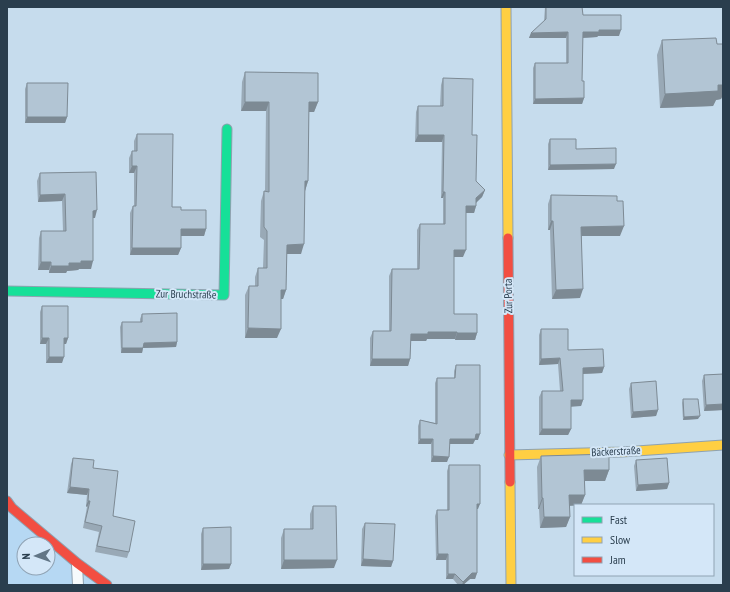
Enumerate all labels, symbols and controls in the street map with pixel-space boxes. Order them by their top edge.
street label: Zur Porta [501,278,515,314]
street label: Zur Bruchstraße [156,286,217,302]
street label: Bäckerstraße [591,443,641,459]
legend [574,504,714,576]
text: Fast [610,512,628,527]
text: Slow [610,532,631,547]
north arrow [16,536,56,576]
text: Jam [609,552,626,567]
text: N [19,553,33,560]

